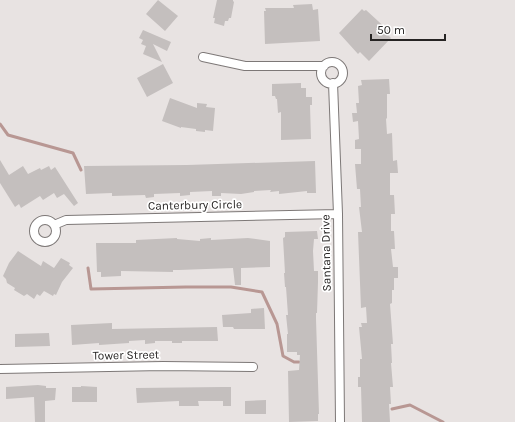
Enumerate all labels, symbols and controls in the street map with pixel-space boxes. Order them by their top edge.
scale bar [371,16,445,42]
text: 50 m [377,23,405,37]
street label: Canterbury Circle [148,197,242,213]
street label: Santana Drive [318,214,334,292]
street label: Tower Street [93,347,160,363]

